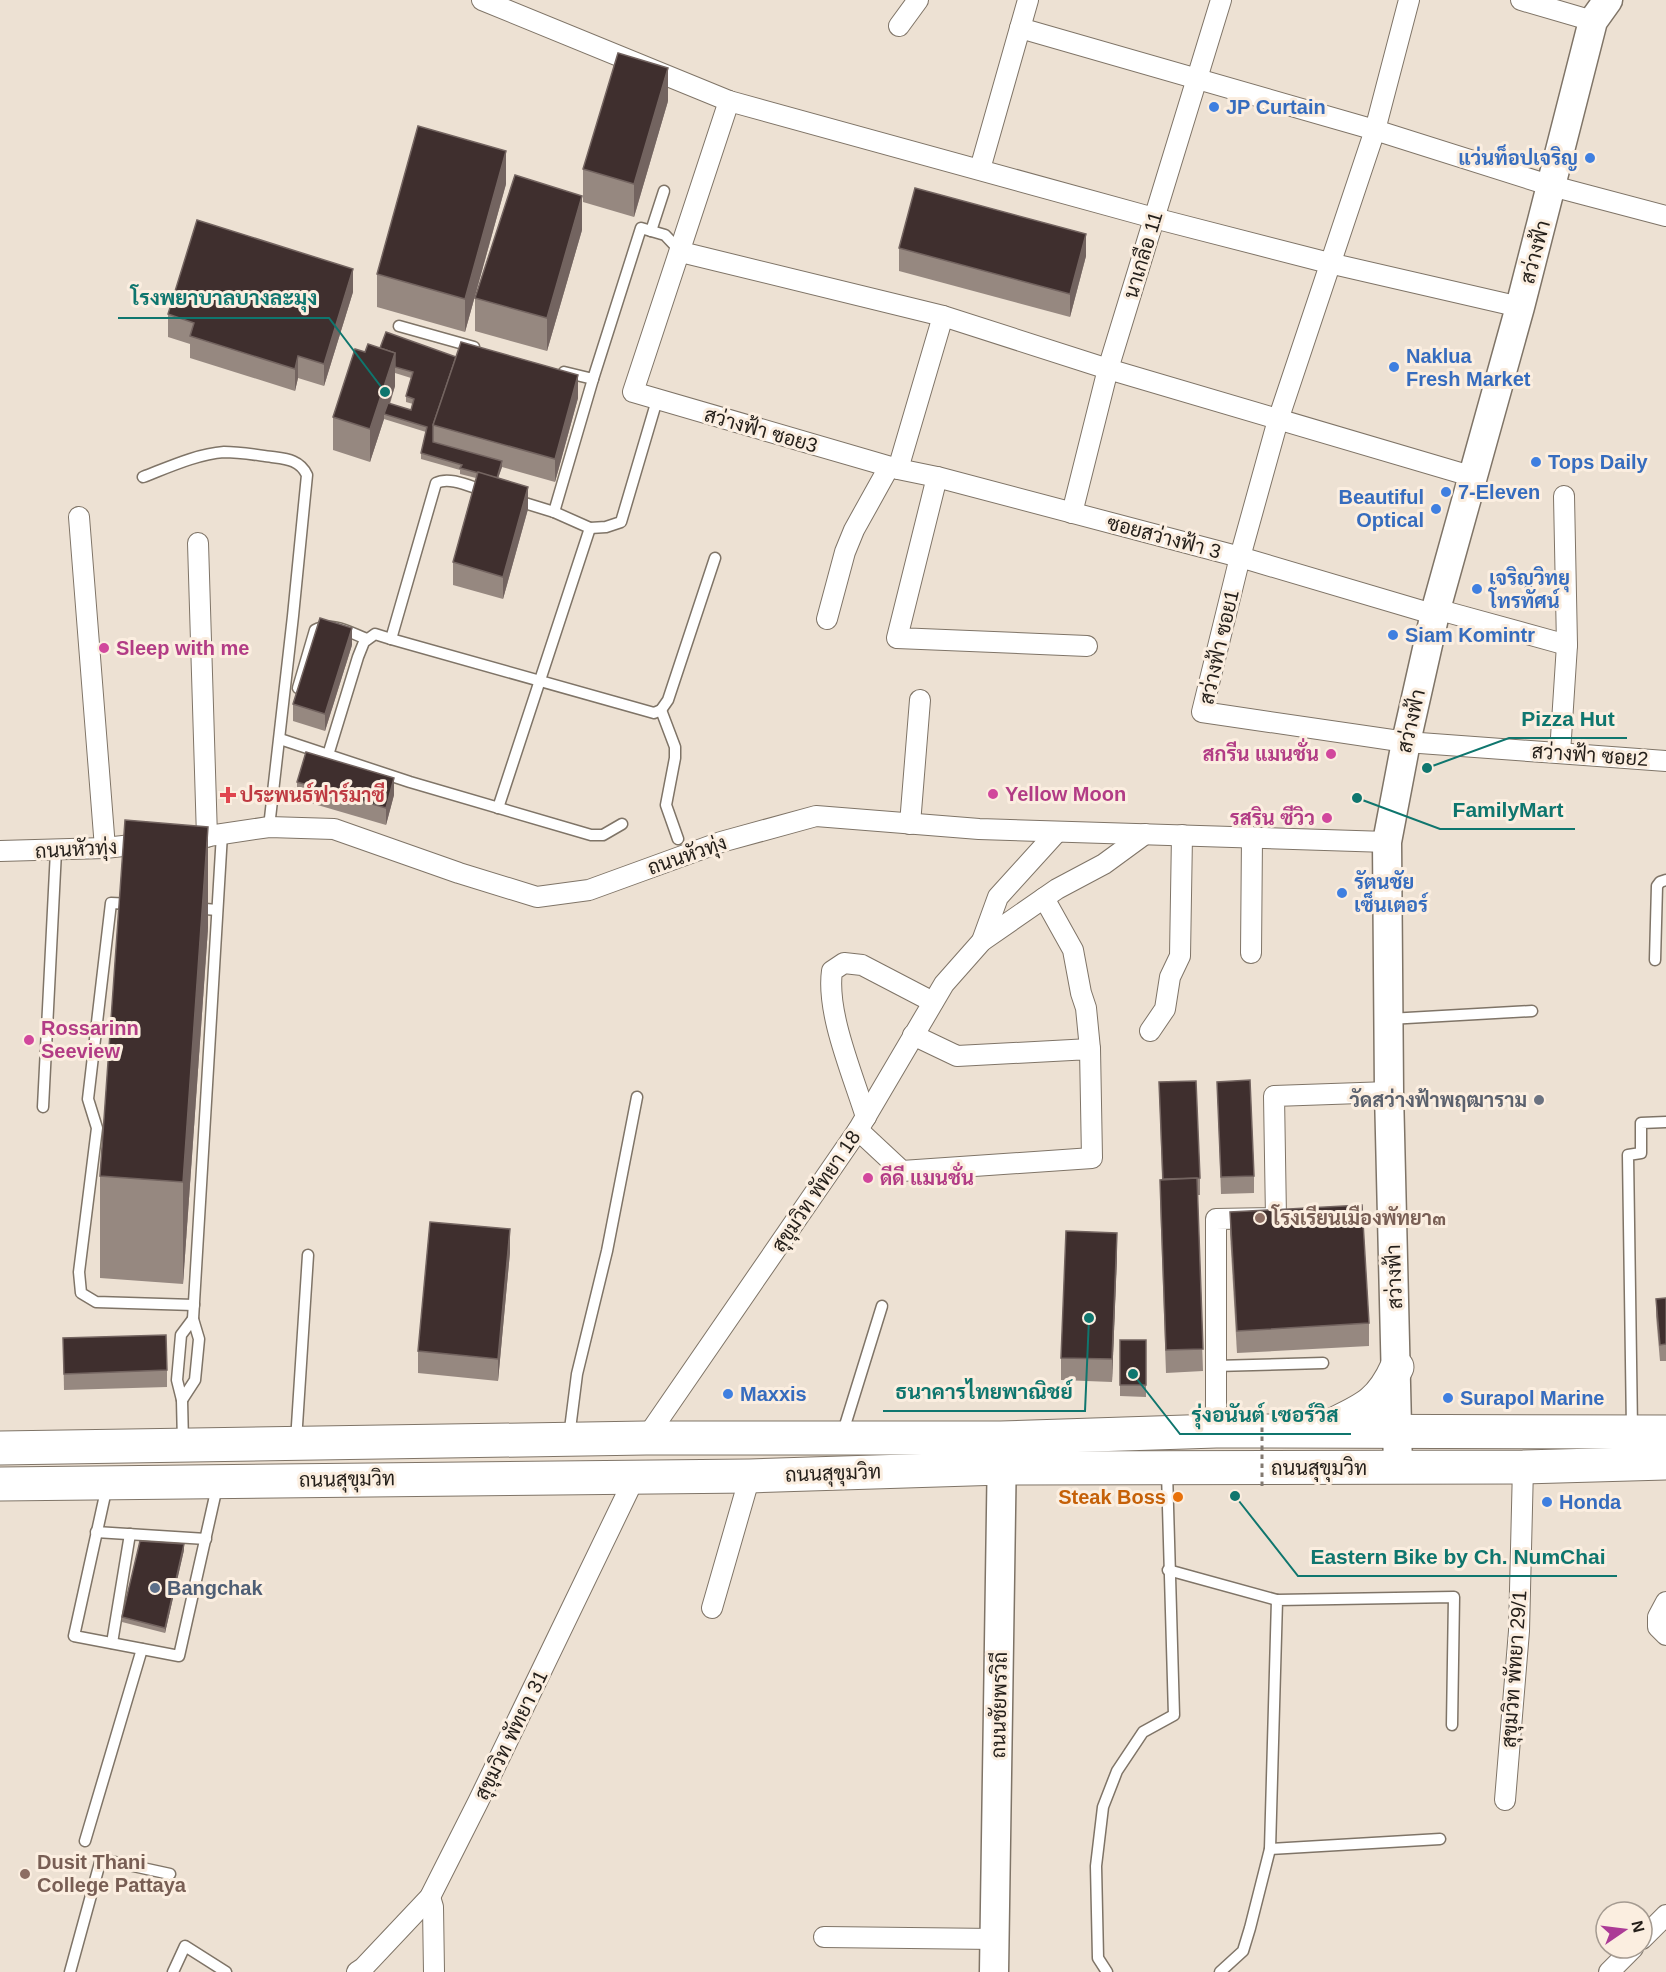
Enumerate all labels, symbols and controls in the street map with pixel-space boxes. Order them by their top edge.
place label: JP Curtain [1226,96,1326,118]
marker: JP Curtain [1207,100,1221,114]
place label: แว่นท็อปเจริญ [1458,144,1578,171]
marker: แว่นท็อปเจริญ [1583,151,1597,165]
street label: นาเกลือ 11 [1116,208,1167,301]
street label: สว่างฟ้า [1515,218,1554,286]
callout: โรงพยาบาลบางละมุง [118,279,329,318]
text: โรงพยาบาลบางละมุง [129,284,317,313]
place label: Naklua Fresh Market [1406,345,1531,390]
marker: Naklua Fresh Market [1387,360,1401,374]
street label: สว่างฟ้า ซอย3 [702,402,820,457]
place label: Tops Daily [1548,451,1649,473]
marker: Tops Daily [1529,455,1543,469]
place label: 7-Eleven [1458,481,1540,503]
marker: 7-Eleven [1439,485,1453,499]
place label: Beautiful Optical [1338,486,1424,531]
marker: Beautiful Optical [1429,502,1443,516]
street label: ซอยสว่างฟ้า 3 [1105,510,1224,563]
place label: เจริญวิทยุ โทรทัศน์ [1488,566,1570,612]
marker: เจริญวิทยุ โทรทัศน์ [1470,582,1484,596]
street label: สว่างฟ้า ซอย1 [1194,587,1243,706]
place label: Siam Komintr [1405,624,1535,646]
marker: Siam Komintr [1386,628,1400,642]
place label: Sleep with me [116,637,249,659]
marker: Sleep with me [97,641,111,655]
street label: สว่างฟ้า [1392,687,1429,755]
callout: Pizza Hut [1509,699,1627,738]
text: Pizza Hut [1521,707,1615,730]
place label: สกรีน แมนชั่น [1203,738,1319,765]
street label: สว่างฟ้า ซอย2 [1531,739,1649,770]
marker: สกรีน แมนชั่น [1324,747,1338,761]
place label: ประพนธ์ฟาร์มาซี [240,782,385,806]
place label: Yellow Moon [1005,783,1126,805]
marker: Yellow Moon [986,787,1000,801]
marker: ประพนธ์ฟาร์มาซี [221,788,235,802]
callout: FamilyMart [1440,790,1575,829]
text: FamilyMart [1453,798,1563,821]
place label: รสริน ซีวิว [1230,805,1315,829]
marker: รสริน ซีวิว [1320,811,1334,825]
street label: ถนนหัวทุ่ง [644,830,730,882]
street label: ถนนหัวทุ่ง [34,835,118,865]
place label: รัตนชัย เซ็นเตอร์ [1354,869,1429,916]
marker: รัตนชัย เซ็นเตอร์ [1335,886,1349,900]
place label: Rossarinn Seeview [41,1017,139,1062]
marker: Rossarinn Seeview [22,1033,36,1047]
place label: วัดสว่างฟ้าพฤฒาราม [1349,1087,1527,1112]
marker: วัดสว่างฟ้าพฤฒาราม [1532,1093,1546,1107]
street label: สุขุมวิท พัทยา 18 [767,1126,867,1257]
place label: ดีดี แมนชั่น [880,1162,974,1189]
marker: ดีดี แมนชั่น [861,1171,875,1185]
place label: โรงเรียนเมืองพัทยา๓ [1271,1204,1446,1229]
marker: โรงเรียนเมืองพัทยา๓ [1253,1211,1267,1225]
street label: สว่างฟ้า [1381,1244,1406,1310]
callout: ธนาคารไทยพาณิชย์ [883,1372,1085,1411]
text: ธนาคารไทยพาณิชย์ [895,1378,1074,1403]
place label: Maxxis [740,1383,807,1405]
marker: Maxxis [721,1387,735,1401]
place label: Surapol Marine [1460,1387,1604,1409]
marker: Surapol Marine [1441,1391,1455,1405]
callout: รุ่งอนันต์ เซอร์วิส [1180,1395,1351,1434]
text: รุ่งอนันต์ เซอร์วิส [1191,1402,1339,1430]
street label: ถนนสุขุมวิท [1271,1456,1367,1482]
street label: ถนนสุขุมวิท [784,1459,882,1489]
street label: ถนนสุขุมวิท [299,1466,395,1494]
place label: Steak Boss [1058,1486,1166,1508]
marker: Steak Boss [1171,1490,1185,1504]
place label: Honda [1559,1491,1622,1513]
marker: Honda [1540,1495,1554,1509]
callout: Eastern Bike by Ch. NumChai [1298,1537,1617,1576]
text: Eastern Bike by Ch. NumChai [1310,1545,1606,1568]
place label: Bangchak [167,1577,263,1599]
marker: Bangchak [148,1581,162,1595]
street label: สุขุมวิท พัทยา 29/1 [1497,1589,1533,1749]
street label: ถนนชัยพรวิถี [985,1651,1011,1758]
street label: สุขุมวิท พัทยา 31 [469,1666,555,1805]
place label: Dusit Thani College Pattaya [37,1851,187,1896]
marker: Dusit Thani College Pattaya [18,1867,32,1881]
north arrow [1594,1900,1654,1960]
text: N [1628,1919,1648,1934]

